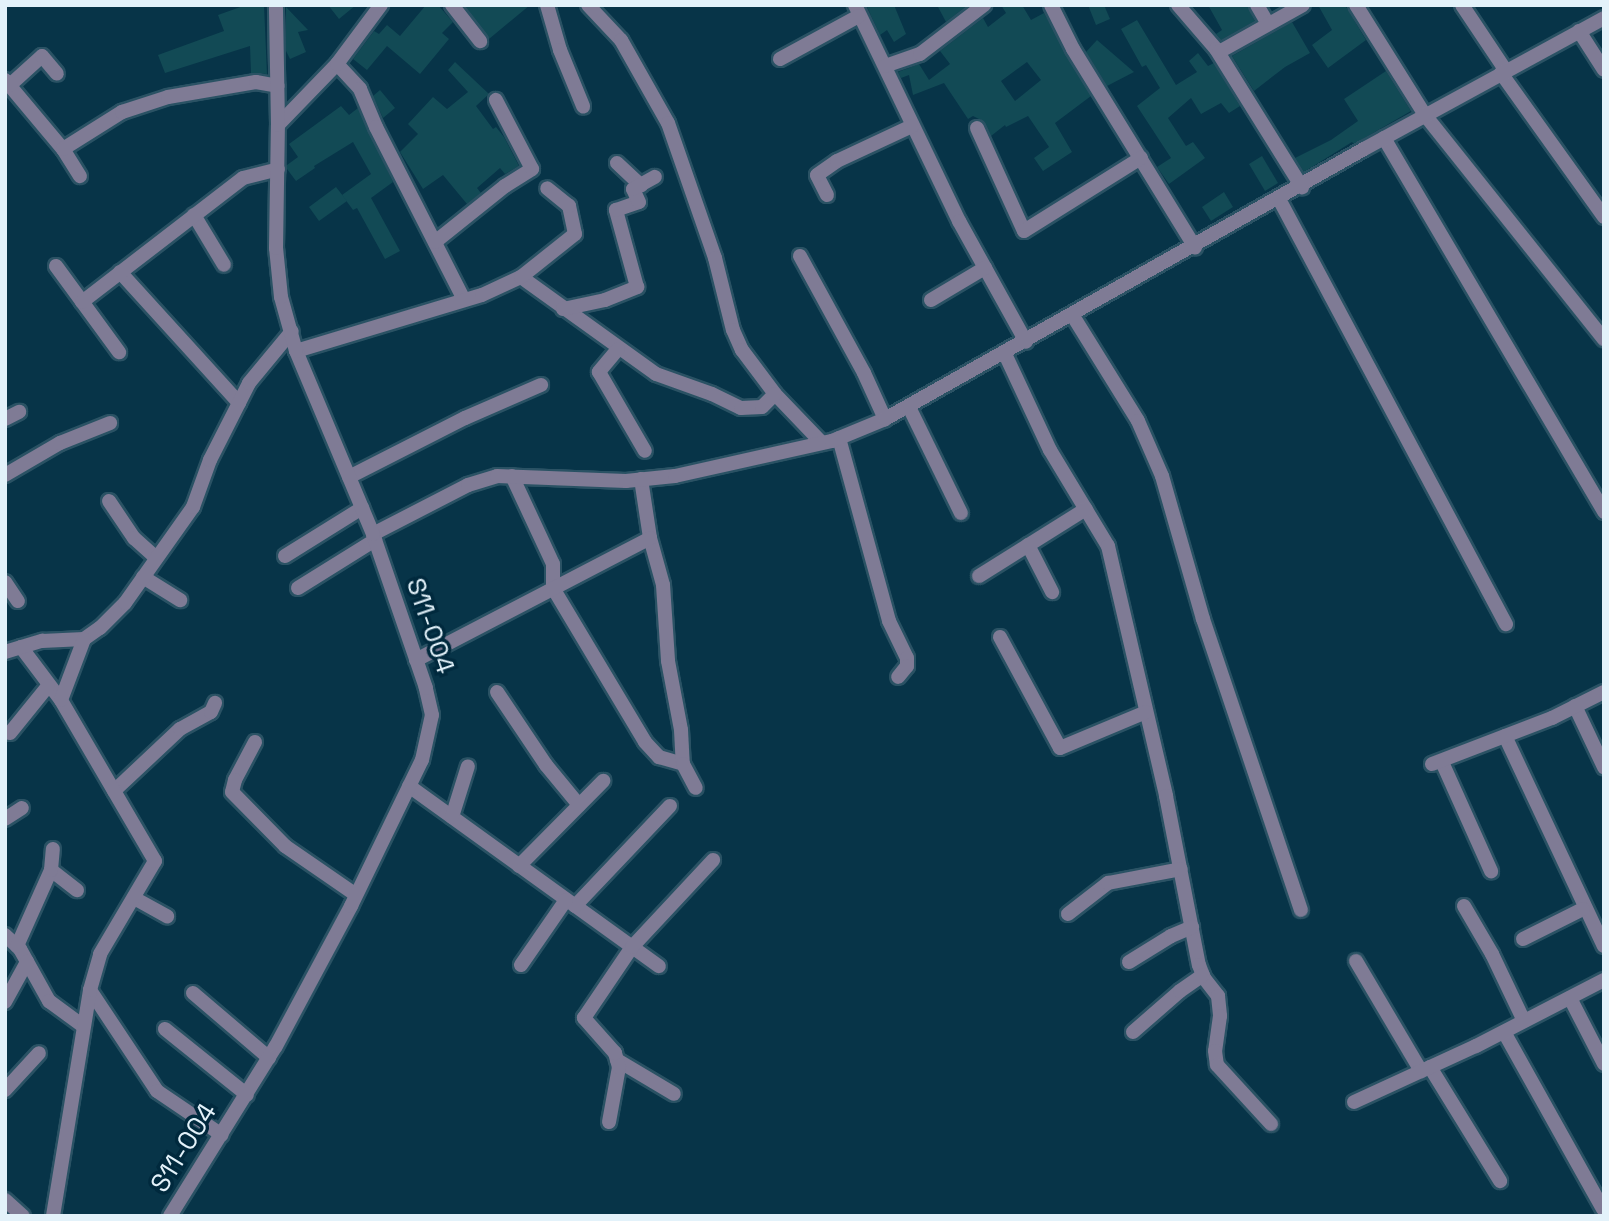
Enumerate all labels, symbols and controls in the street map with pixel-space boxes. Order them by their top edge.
street label: S11-004 [399,574,461,678]
street label: S11-004 [145,1098,223,1198]

